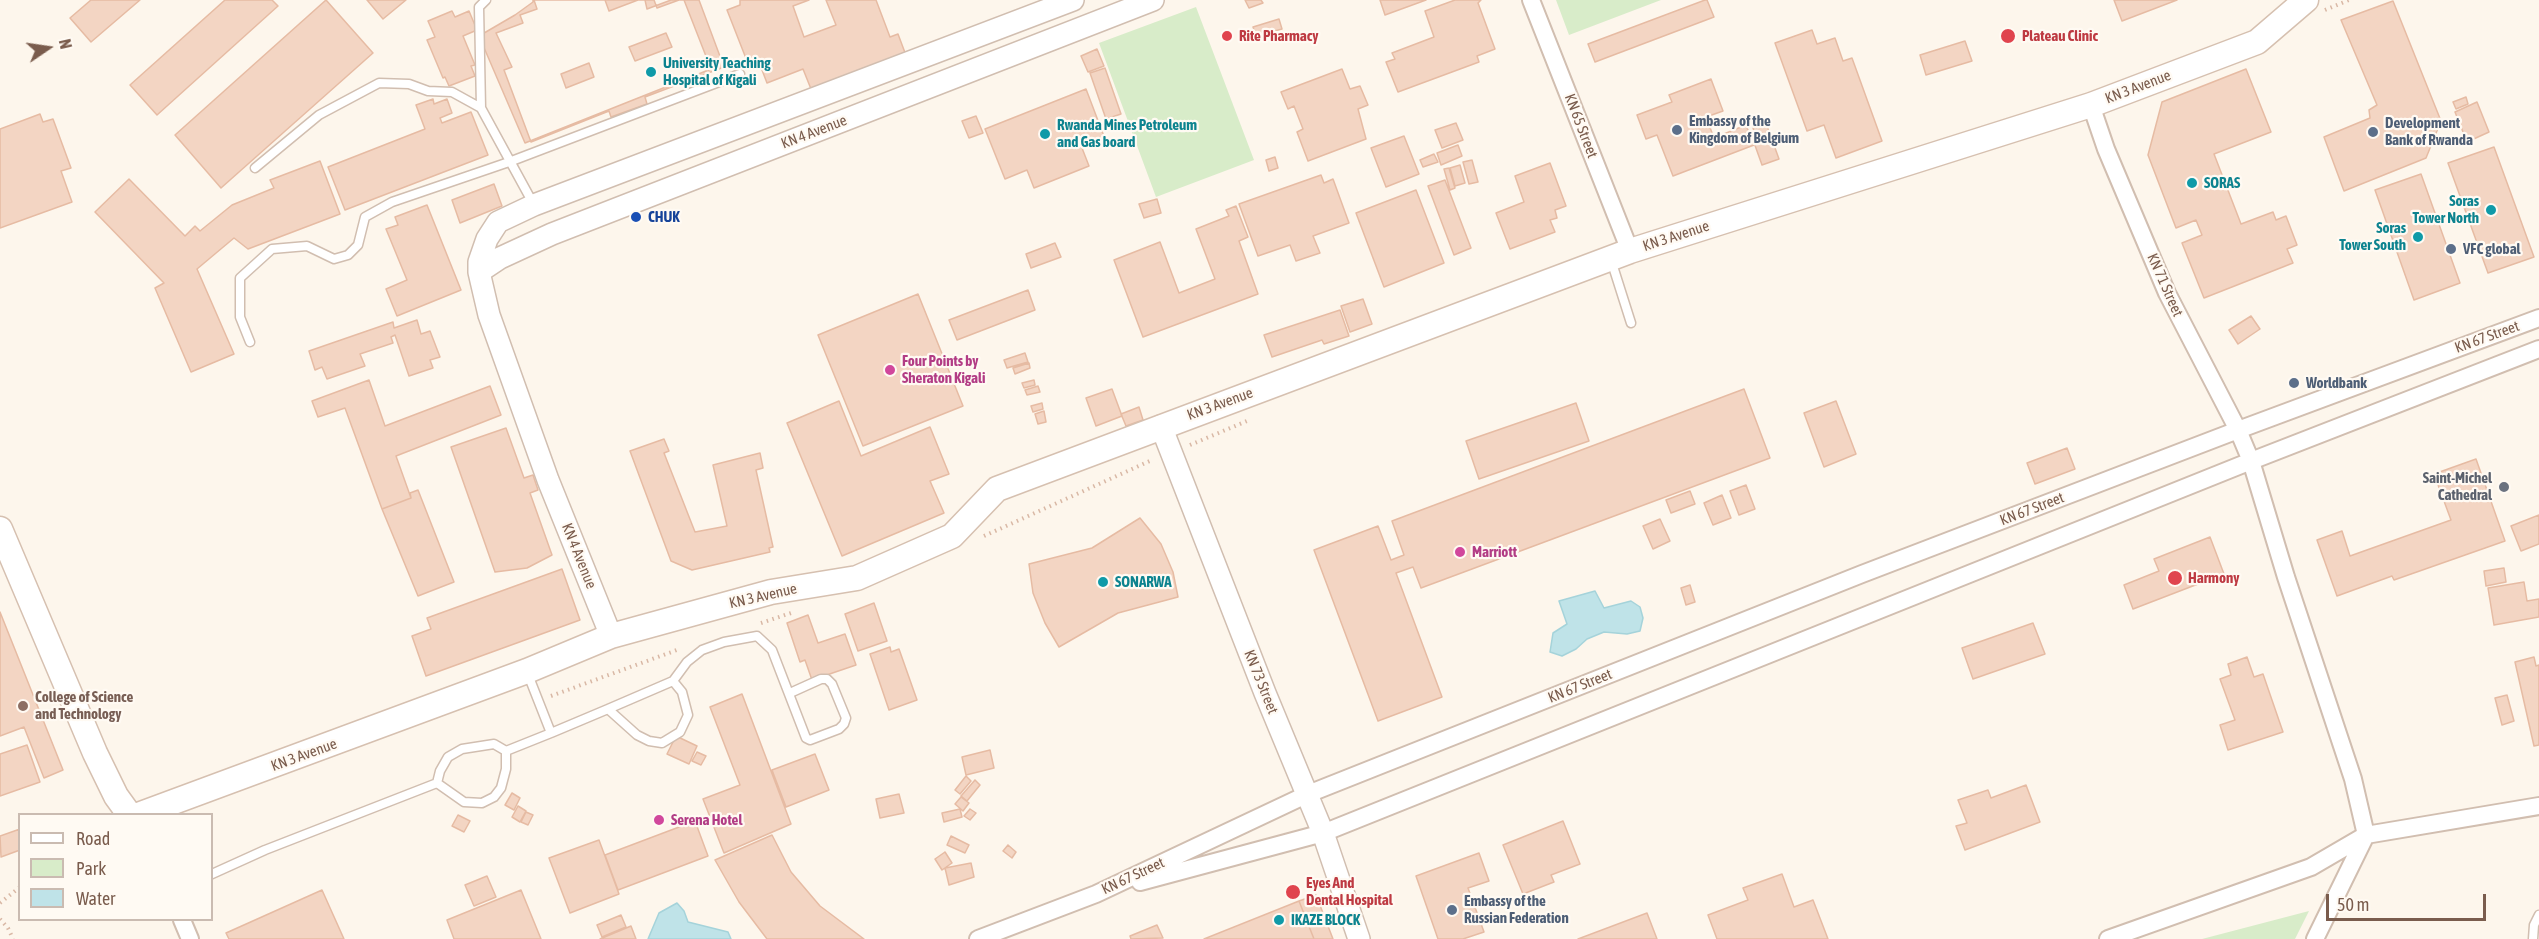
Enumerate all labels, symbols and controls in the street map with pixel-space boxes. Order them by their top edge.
north arrow [18,18,78,78]
place label: Rite Pharmacy [1239,27,1319,45]
marker: Plateau Clinic [1999,27,2017,45]
place label: Plateau Clinic [2022,27,2098,45]
marker: Rite Pharmacy [1220,29,1234,43]
text: N [56,37,75,51]
place label: University Teaching Hospital of Kigali [663,54,771,89]
marker: University Teaching Hospital of Kigali [644,65,658,79]
street label: KN 3 Avenue [2103,66,2173,108]
street label: KN 65 Street [1561,91,1601,161]
street label: KN 4 Avenue [779,111,849,153]
place label: Embassy of the Kingdom of Belgium [1689,112,1799,147]
place label: Development Bank of Rwanda [2385,114,2473,149]
place label: Rwanda Mines Petroleum and Gas board [1057,116,1197,151]
marker: Embassy of the Kingdom of Belgium [1670,123,1684,137]
marker: Development Bank of Rwanda [2366,125,2380,139]
marker: Rwanda Mines Petroleum and Gas board [1038,127,1052,141]
place label: SORAS [2204,174,2240,192]
marker: SORAS [2185,176,2199,190]
place label: Soras Tower North [2413,192,2479,227]
marker: Soras Tower North [2484,203,2498,217]
place label: CHUK [648,208,680,226]
marker: CHUK [629,210,643,224]
street label: KN 3 Avenue [1640,217,1712,255]
place label: Soras Tower South [2339,219,2406,254]
marker: Soras Tower South [2411,230,2425,244]
place label: VFC global [2463,240,2521,258]
marker: VFC global [2444,242,2458,256]
street label: KN 71 Street [2143,251,2187,319]
street label: KN 67 Street [2452,317,2522,357]
place label: Four Points by Sheraton Kigali [902,352,985,387]
marker: Four Points by Sheraton Kigali [883,363,897,377]
place label: Worldbank [2306,374,2367,392]
marker: Worldbank [2287,376,2301,390]
street label: KN 3 Avenue [1185,384,1255,424]
place label: Saint-Michel Cathedral [2423,469,2492,504]
marker: Saint-Michel Cathedral [2497,480,2511,494]
street label: KN 67 Street [1997,489,2067,529]
street label: KN 4 Avenue [558,521,600,591]
place label: Marriott [1472,543,1517,561]
marker: Marriott [1453,545,1467,559]
marker: Harmony [2166,569,2184,587]
place label: Harmony [2188,569,2239,587]
place label: SONARWA [1115,573,1172,591]
marker: SONARWA [1096,575,1110,589]
street label: KN 3 Avenue [727,579,799,613]
street label: KN 73 Street [1240,647,1282,717]
street label: KN 67 Street [1545,665,1615,707]
place label: College of Science and Technology [35,688,133,723]
marker: College of Science and Technology [16,699,30,713]
street label: KN 3 Avenue [269,735,339,775]
place label: Serena Hotel [671,811,742,829]
legend [18,813,213,921]
marker: Serena Hotel [652,813,666,827]
text: Road [76,828,110,849]
street label: KN 67 Street [1099,854,1167,898]
text: Park [76,858,106,879]
place label: Eyes And Dental Hospital [1306,874,1393,909]
scale bar [2329,882,2490,920]
marker: Eyes And Dental Hospital [1284,883,1302,901]
text: Water [76,888,115,909]
place label: Embassy of the Russian Federation [1464,892,1569,927]
text: 50 m [2337,894,2369,915]
marker: Embassy of the Russian Federation [1445,903,1459,917]
place label: IKAZE BLOCK [1291,911,1360,929]
marker: IKAZE BLOCK [1272,913,1286,927]

